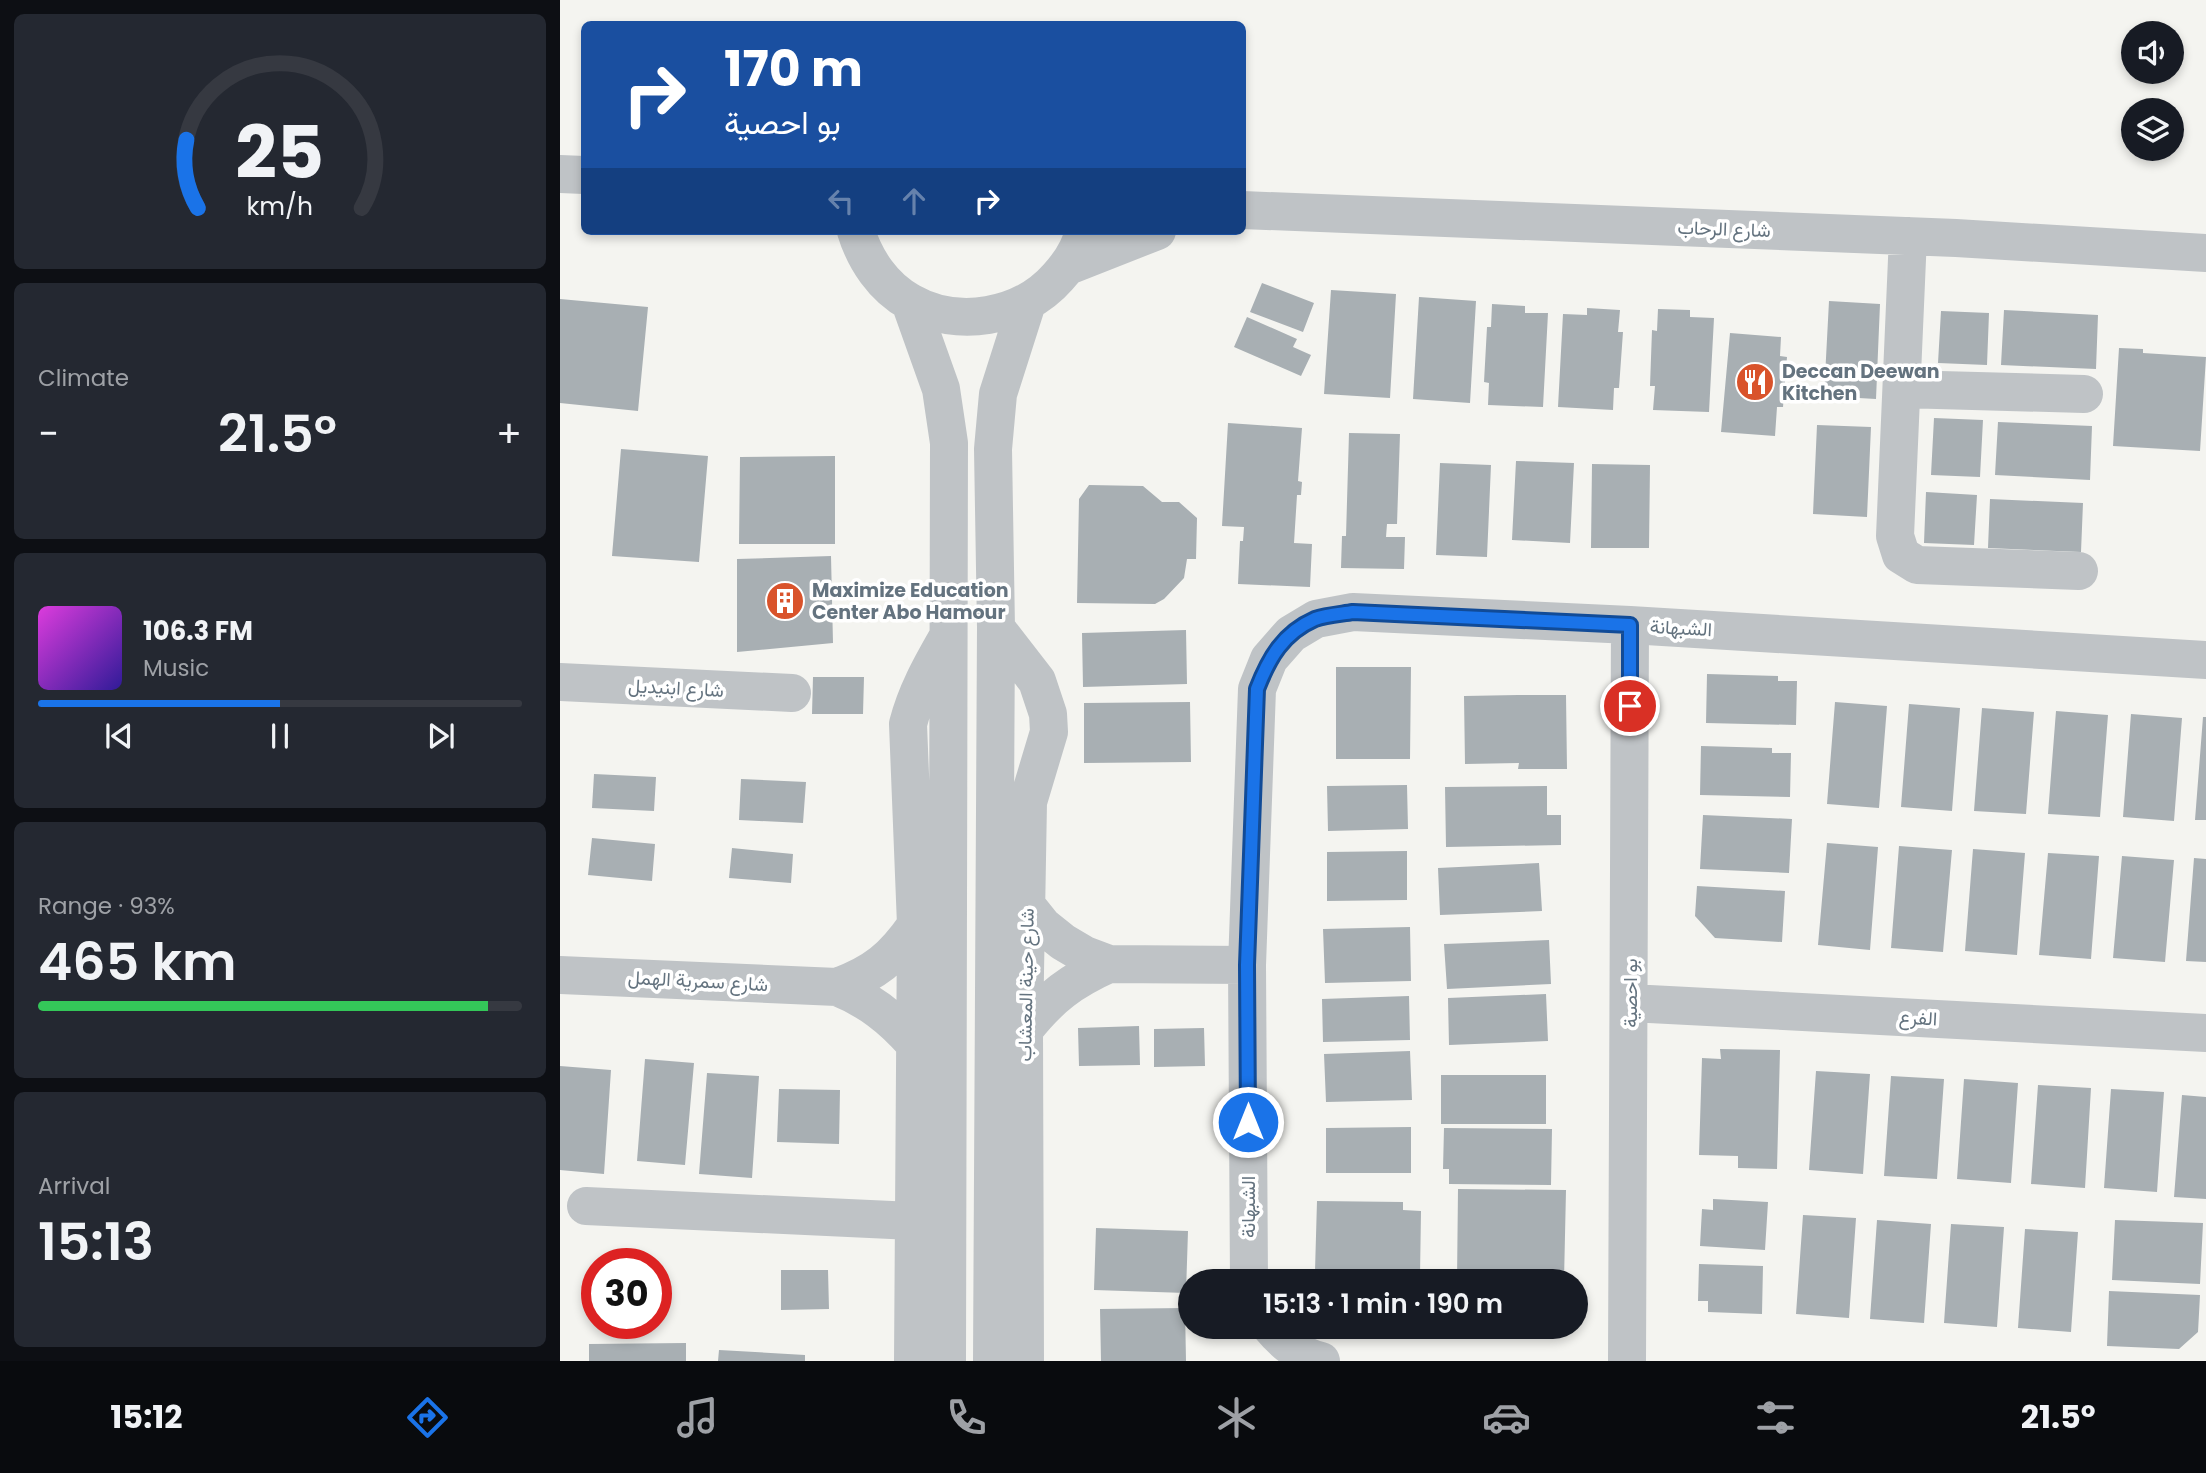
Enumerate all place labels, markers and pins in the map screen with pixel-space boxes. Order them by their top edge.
place label: Deccan Deewan Kitchen [1782,358,1940,407]
restaurant icon: Deccan Deewan Kitchen [1734,361,1776,403]
place label: Maximize Education Center Abo Hamour [812,577,1009,626]
building icon: Maximize Education Center Abo Hamour [764,580,806,622]
pin [1600,676,1660,736]

